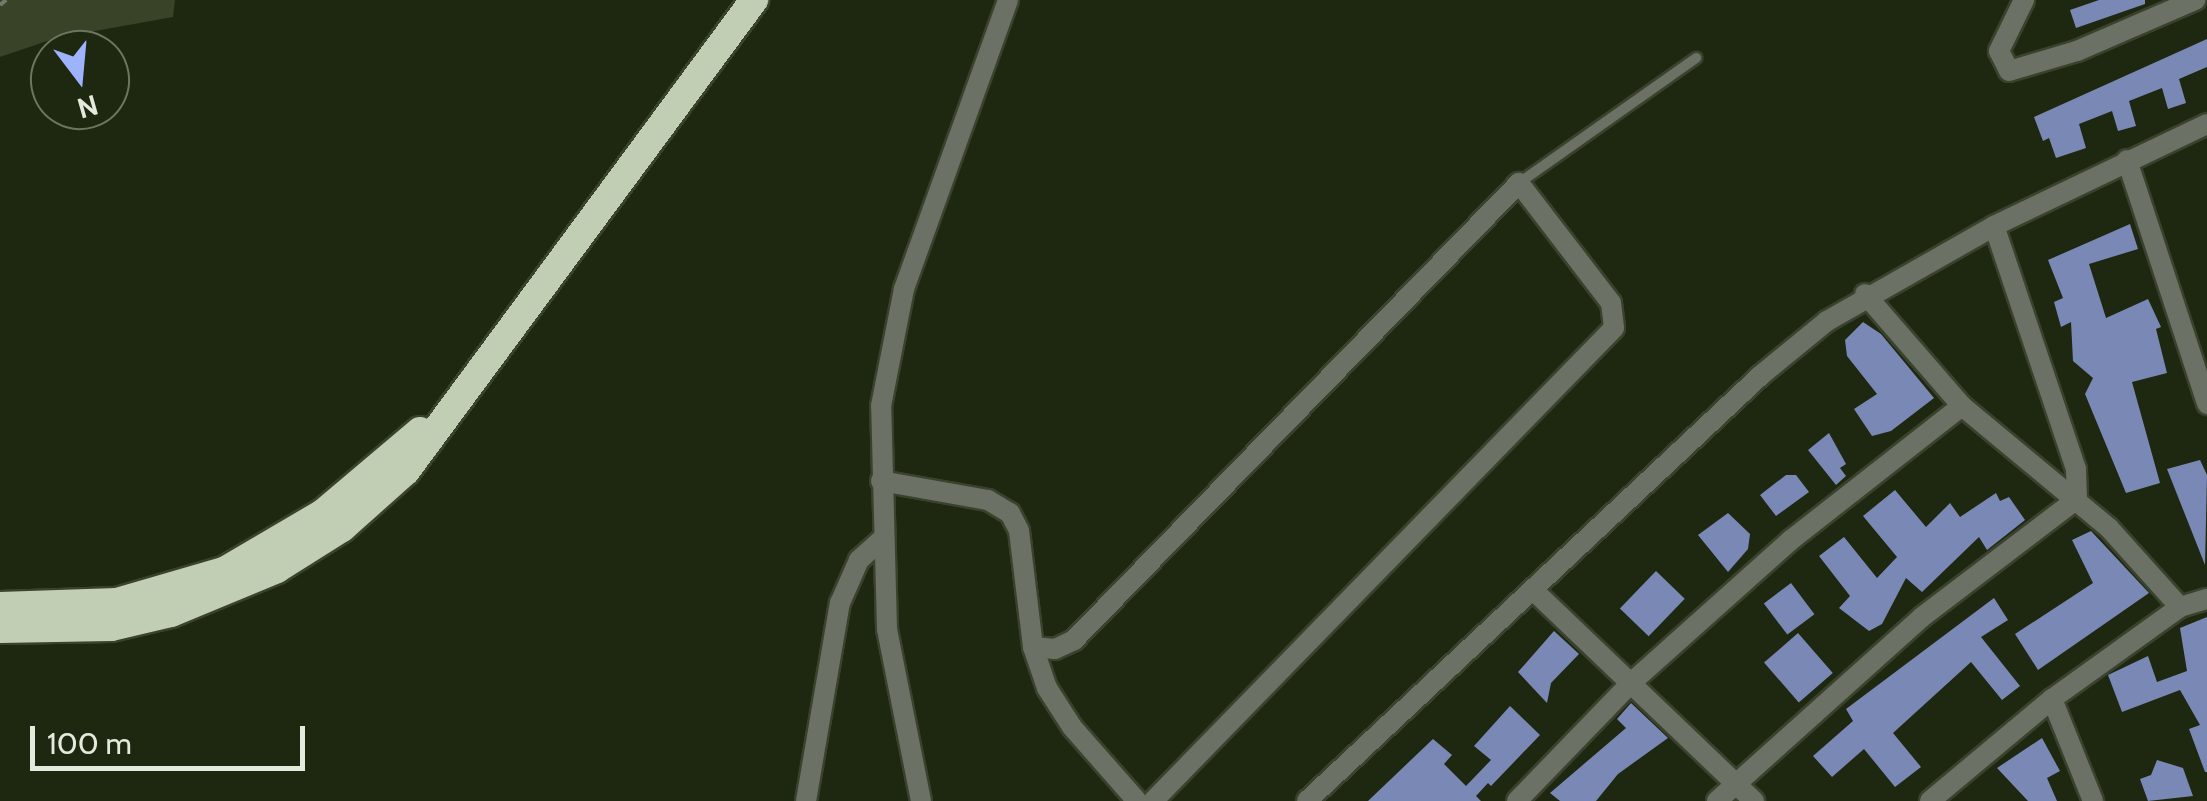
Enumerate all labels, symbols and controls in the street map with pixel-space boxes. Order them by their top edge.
north arrow [30,30,130,130]
text: N [74,88,102,126]
scale bar [35,706,310,768]
text: 100 m [47,725,132,762]

